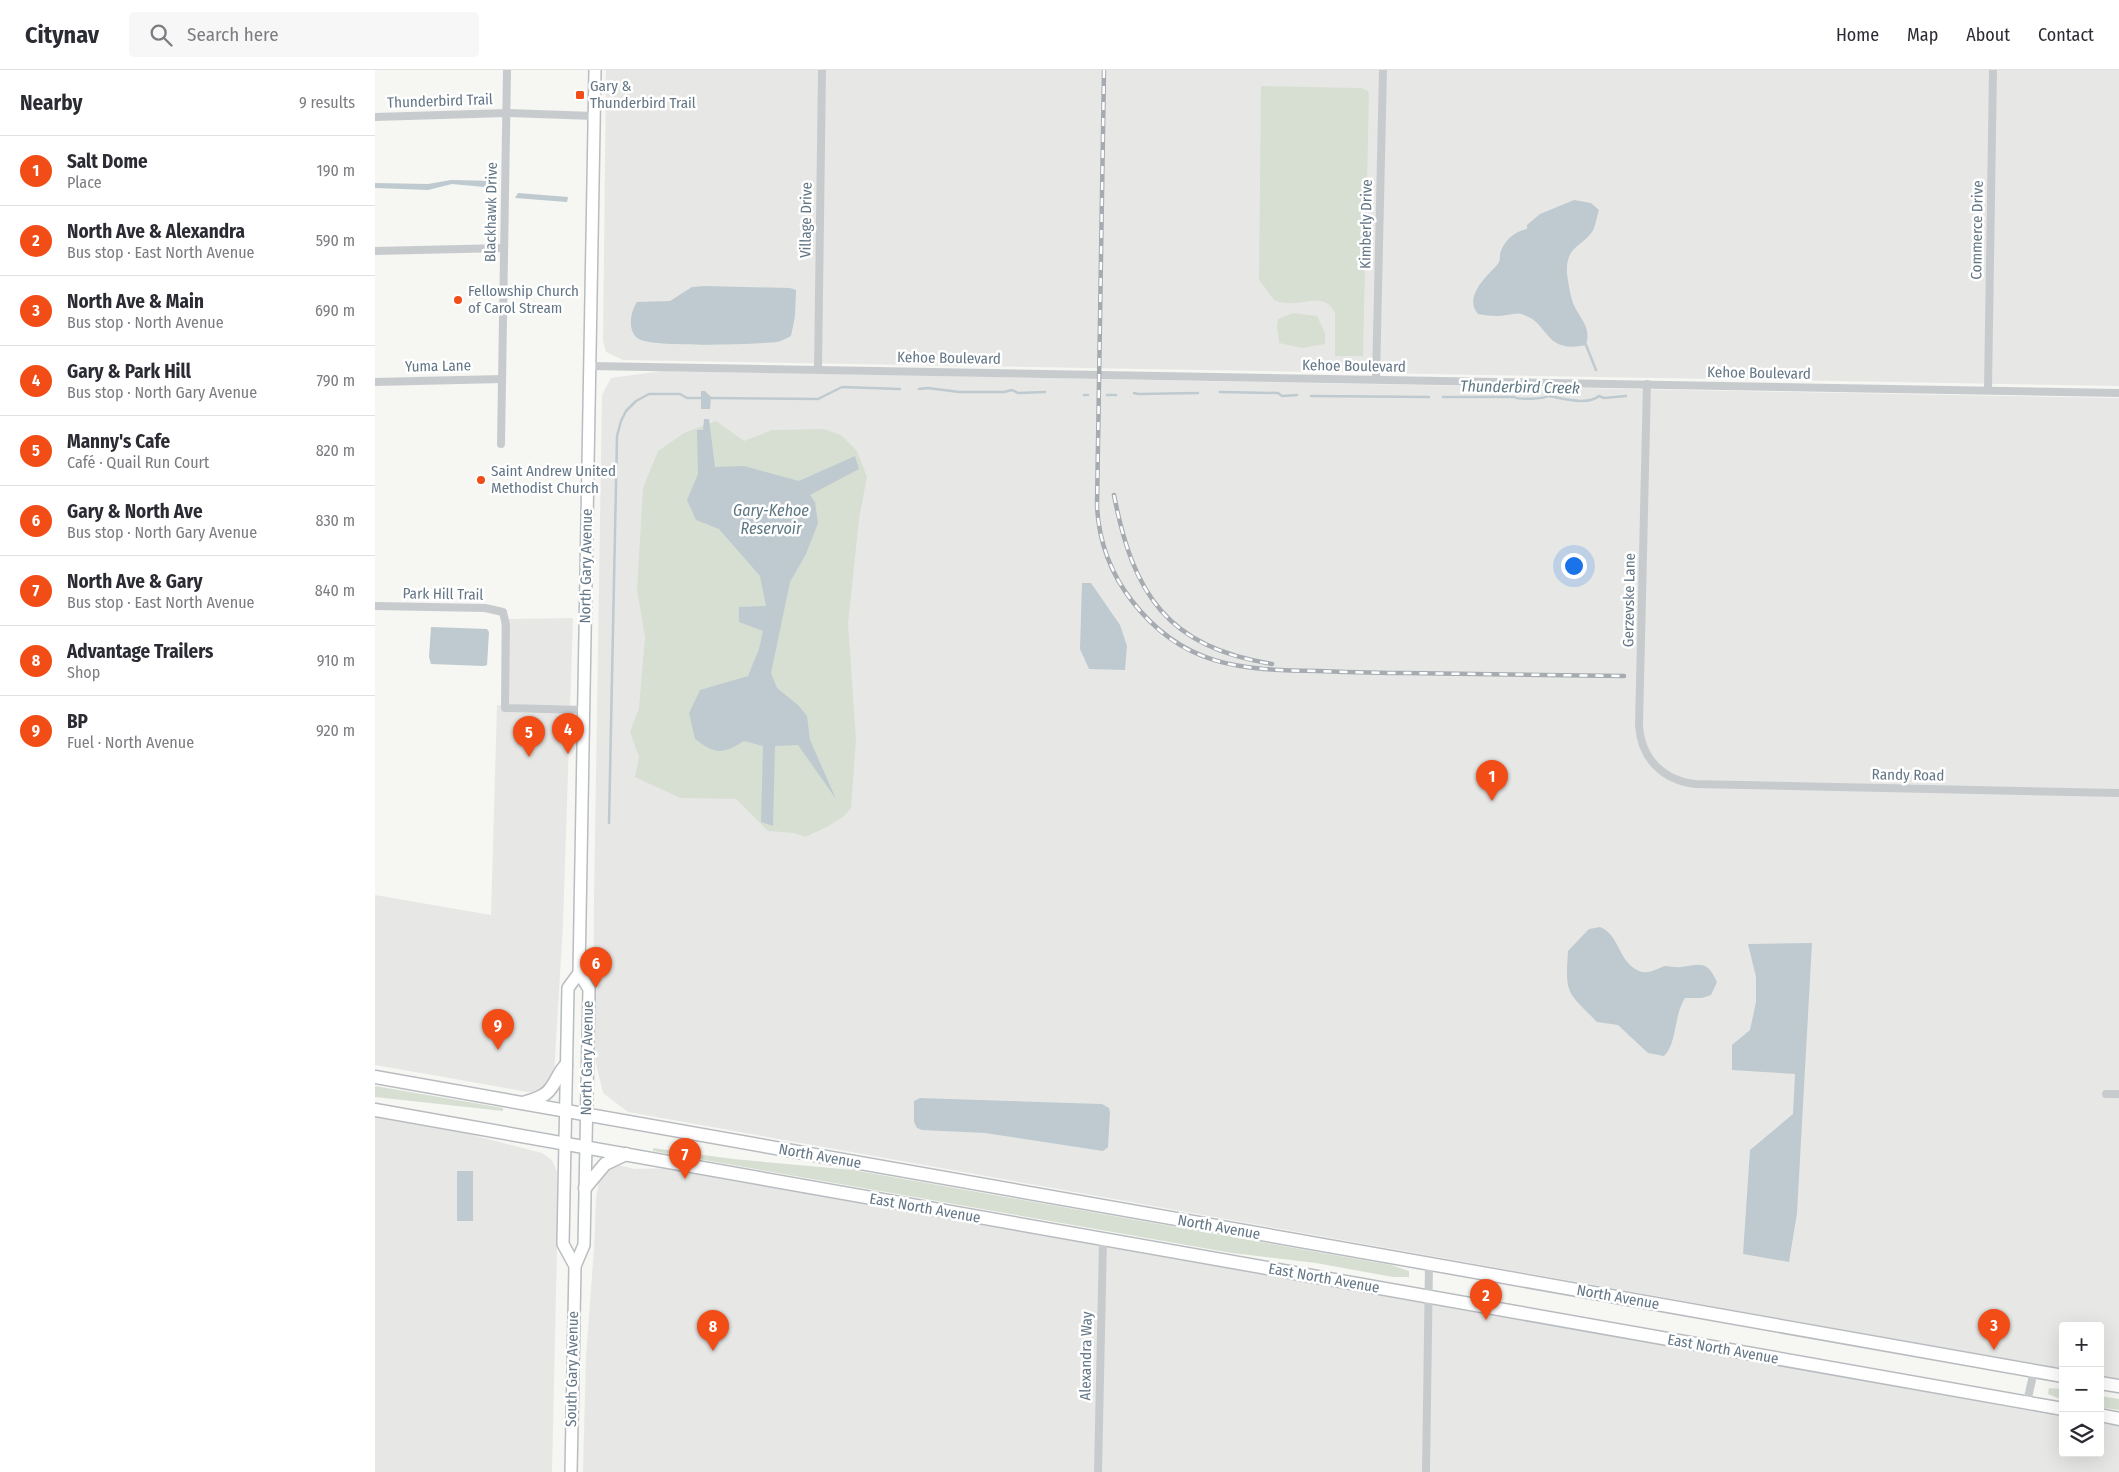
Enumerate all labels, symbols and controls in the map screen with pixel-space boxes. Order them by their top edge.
search box [129,12,479,57]
text: Citynav [25,21,99,49]
icon: search [147,21,175,49]
text: Search here [187,23,279,46]
text: Home [1836,24,1879,46]
text: Map [1907,24,1938,46]
text: About [1966,24,2010,46]
text: Contact [2038,24,2094,46]
place label: Gary & Thunderbird Trail [590,77,696,112]
marker: Gary & Thunderbird Trail [574,89,586,101]
text: Nearby [20,90,82,116]
street label: Thunderbird Trail [387,90,493,112]
text: 9 results [299,93,355,112]
text: Salt Dome [67,150,148,173]
text: 1 [33,161,39,180]
text: 190 m [317,161,355,180]
street label: Blackhawk Drive [481,162,501,262]
text: Place [67,173,102,192]
street label: Kimberly Drive [1356,179,1376,269]
street label: Commerce Drive [1967,180,1987,280]
street label: Village Drive [796,182,816,258]
text: North Ave & Alexandra [67,220,245,243]
text: 2 [32,231,40,250]
text: 590 m [316,231,355,250]
text: Bus stop · East North Avenue [67,243,254,262]
place label: Fellowship Church of Carol Stream [468,282,579,317]
text: North Ave & Main [67,290,204,313]
marker: Fellowship Church of Carol Stream [452,294,464,306]
text: 3 [32,301,40,320]
text: 690 m [315,301,355,320]
text: Bus stop · North Avenue [67,313,224,332]
street label: Kehoe Boulevard [897,348,1001,368]
street label: Yuma Lane [405,356,471,376]
street label: Kehoe Boulevard [1302,356,1406,376]
text: Gary & Park Hill [67,360,191,383]
street label: Kehoe Boulevard [1707,363,1811,383]
text: 4 [32,371,40,390]
text: 790 m [317,371,355,390]
water label: Thunderbird Creek [1460,376,1580,398]
text: Bus stop · North Gary Avenue [67,383,257,402]
text: Manny's Cafe [67,430,170,453]
text: 5 [32,441,40,460]
text: 820 m [316,441,355,460]
text: Café · Quail Run Court [67,453,209,472]
place label: Saint Andrew United Methodist Church [491,462,616,497]
marker: Saint Andrew United Methodist Church [475,474,487,486]
text: Gary & North Ave [67,500,203,523]
water label: Gary-Kehoe Reservoir [733,501,809,538]
street label: North Gary Avenue [576,508,596,624]
text: 6 [32,511,40,530]
text: 830 m [315,511,355,530]
text: Bus stop · North Gary Avenue [67,523,257,542]
your location [1561,553,1587,579]
street label: Gerzevske Lane [1619,553,1639,647]
text: North Ave & Gary [67,570,203,593]
text: 7 [33,581,39,600]
text: 840 m [315,581,355,600]
street label: Park Hill Trail [402,584,484,604]
text: Bus stop · East North Avenue [67,593,254,612]
text: Advantage Trailers [67,640,213,663]
text: 8 [32,651,40,670]
text: 910 m [317,651,355,670]
text: Shop [67,663,100,682]
text: BP [67,710,88,733]
pin: 4 [552,713,584,754]
pin: 5 [513,716,545,757]
text: 9 [32,721,40,740]
text: 920 m [316,721,355,740]
text: Fuel · North Avenue [67,733,194,752]
pin: 1 [1476,760,1508,801]
street label: Randy Road [1872,765,1944,785]
pin: 6 [580,947,612,988]
street label: North Gary Avenue [577,1000,597,1116]
pin: 9 [482,1009,514,1050]
pin: 7 [669,1138,701,1179]
street label: North Avenue [777,1140,863,1172]
street label: East North Avenue [868,1189,982,1227]
street label: North Avenue [1176,1211,1262,1243]
street label: East North Avenue [1267,1259,1381,1297]
pin: 2 [1470,1279,1502,1320]
street label: North Avenue [1575,1281,1661,1313]
pin: 3 [1978,1309,2010,1350]
pin: 8 [697,1310,729,1351]
street label: South Gary Avenue [562,1311,582,1427]
street label: Alexandra Way [1076,1311,1096,1401]
map controls [2059,1322,2104,1457]
button: + [2059,1322,2104,1367]
street label: East North Avenue [1666,1330,1780,1368]
button: − [2059,1367,2104,1412]
button: layers [2059,1412,2104,1457]

